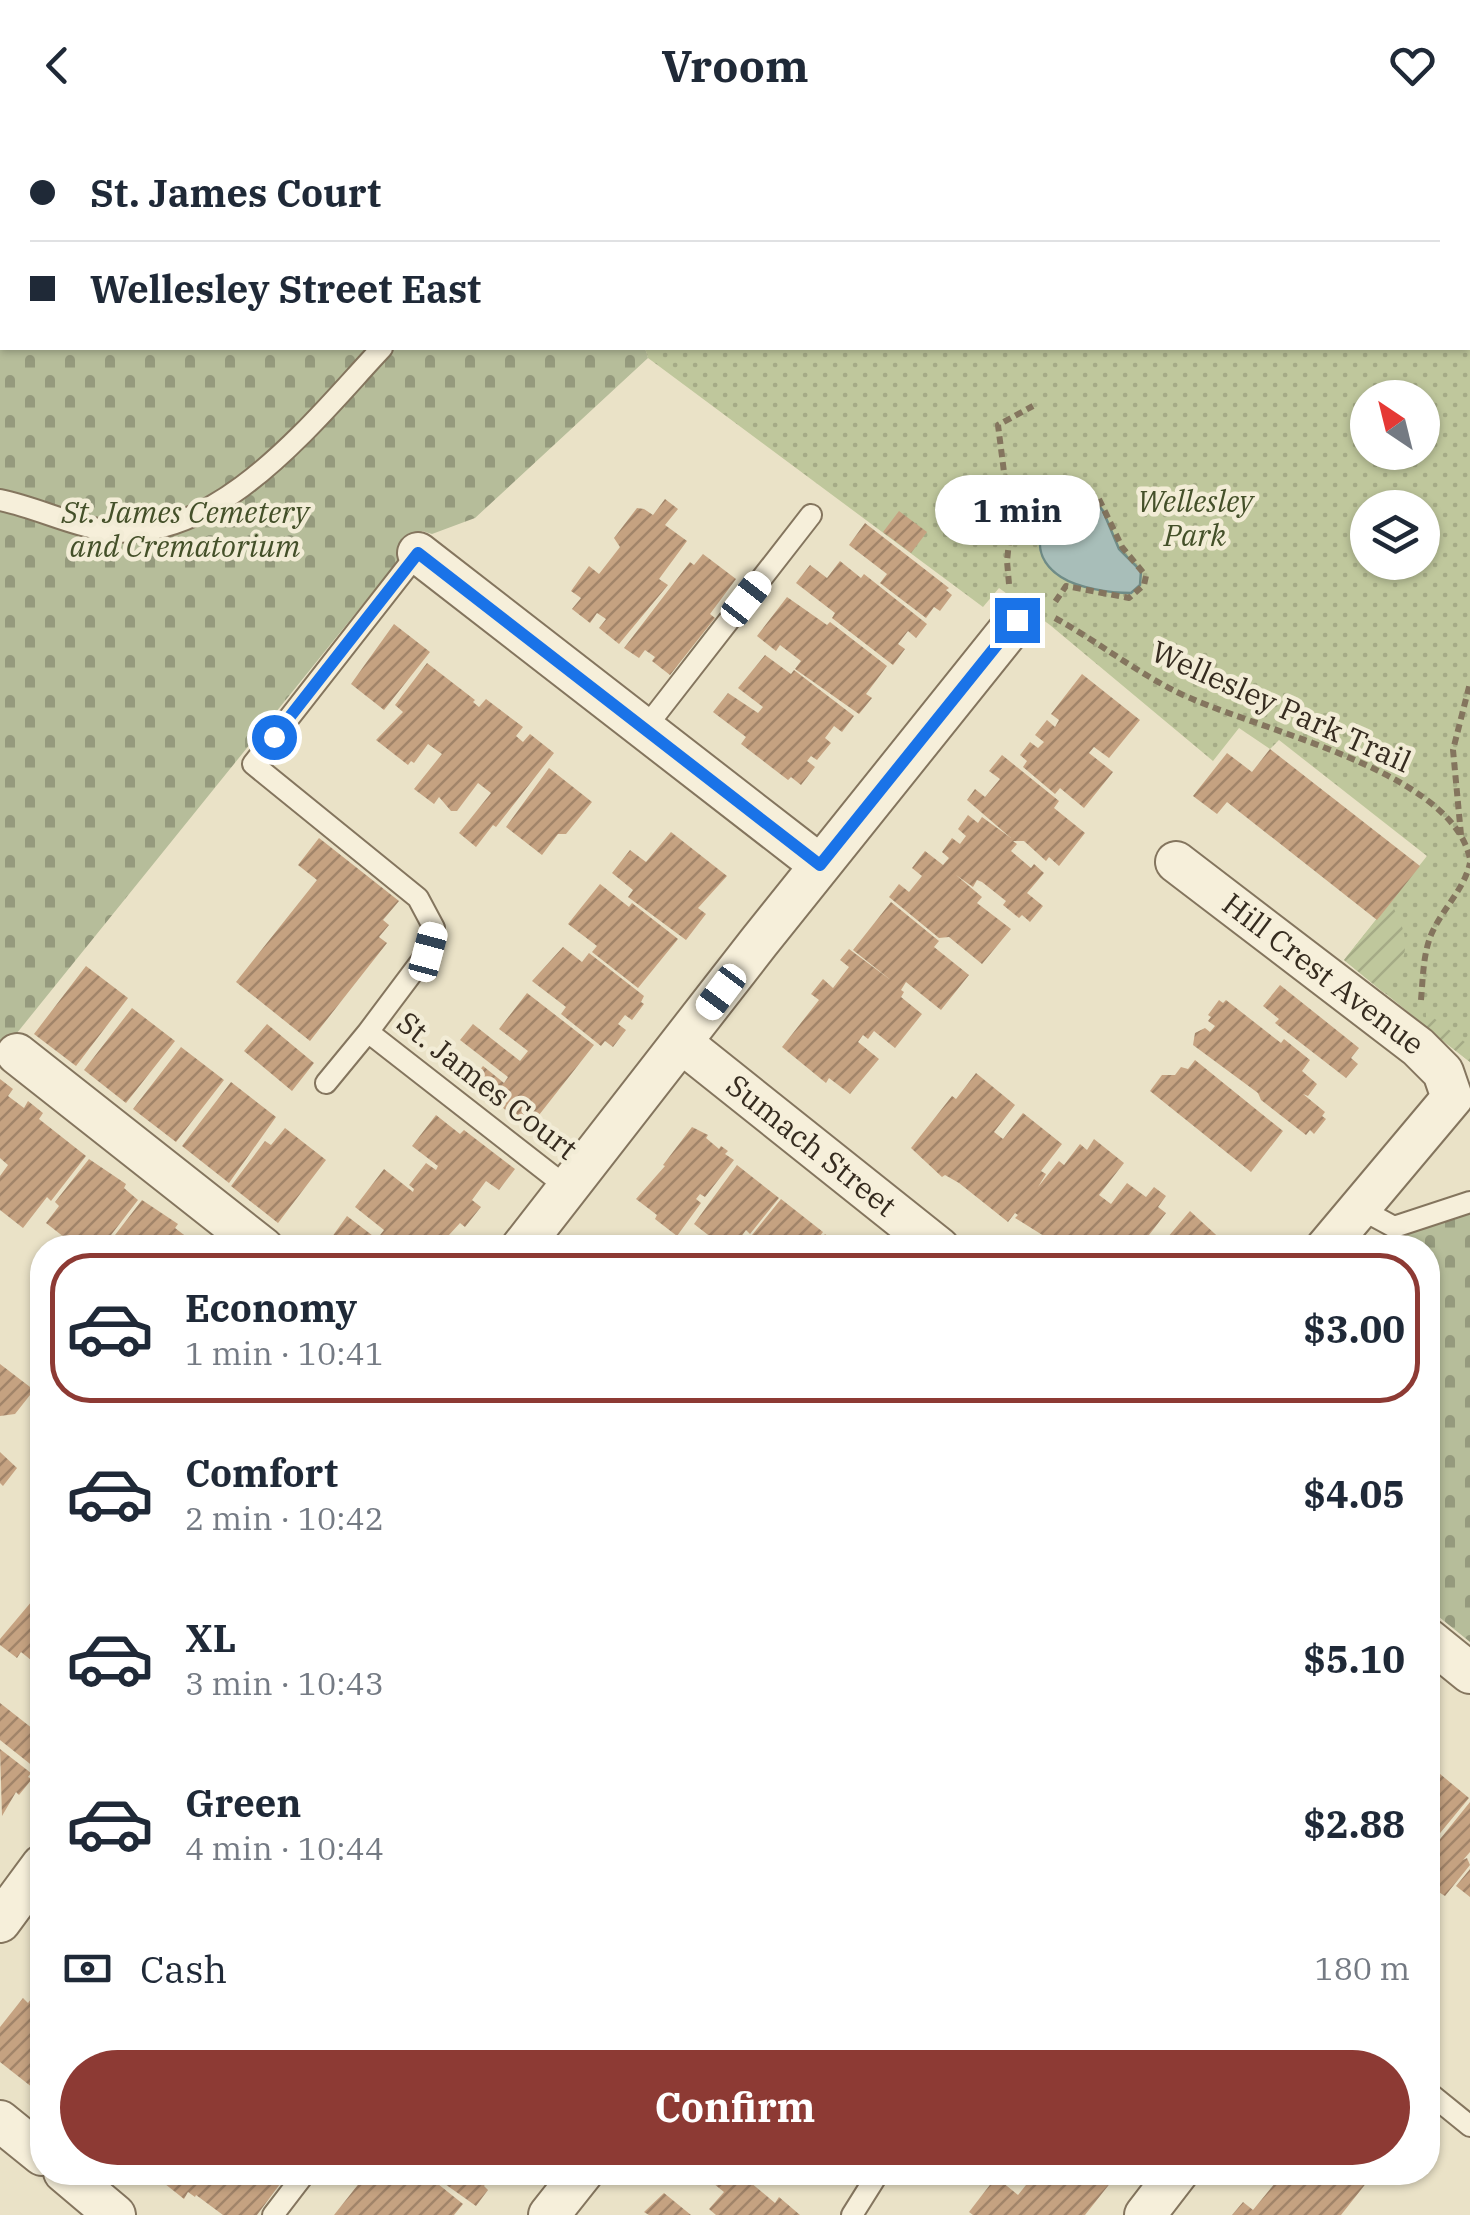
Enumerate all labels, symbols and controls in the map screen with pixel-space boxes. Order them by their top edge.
text: Vroom [661,36,809,94]
icon: back [30,38,85,93]
icon: heart [1385,38,1440,93]
text: St. James Court [90,168,381,217]
text: Wellesley Street East [90,264,481,313]
north arrow [1350,380,1440,470]
map controls [1350,380,1440,580]
callout: 1 min [934,475,1100,545]
park label: Wellesley Park [1137,481,1255,554]
text: 1 min [973,489,1062,531]
button: layers [1350,490,1440,580]
park label: St. James Cemetery and Crematorium [60,492,311,565]
car [716,566,776,632]
route end [995,598,1040,643]
street label: Wellesley Park Trail [1146,631,1417,780]
route start [252,715,297,760]
street label: Hill Crest Avenue [1215,884,1433,1063]
car [406,919,450,985]
car [691,959,751,1025]
street label: St. James Court [390,1002,586,1167]
street label: Sumach Street [719,1065,905,1224]
icon: car [65,1283,155,1373]
text: Economy [185,1283,357,1332]
text: $3.00 [1303,1304,1405,1353]
text: 1 min · 10:41 [185,1332,384,1374]
icon: car [65,1448,155,1538]
text: Comfort [185,1448,338,1497]
text: $4.05 [1303,1469,1405,1518]
text: 2 min · 10:42 [185,1497,384,1539]
icon: car [65,1613,155,1703]
text: XL [185,1613,236,1662]
text: $5.10 [1303,1634,1405,1683]
text: 3 min · 10:43 [185,1662,384,1704]
icon: car [65,1778,155,1868]
text: Green [185,1778,301,1827]
text: $2.88 [1303,1799,1405,1848]
text: 4 min · 10:44 [185,1827,384,1869]
icon: cash [60,1941,115,1996]
text: Cash [140,1944,227,1993]
text: 180 m [1314,1947,1410,1989]
button: Confirm [60,2050,1410,2165]

